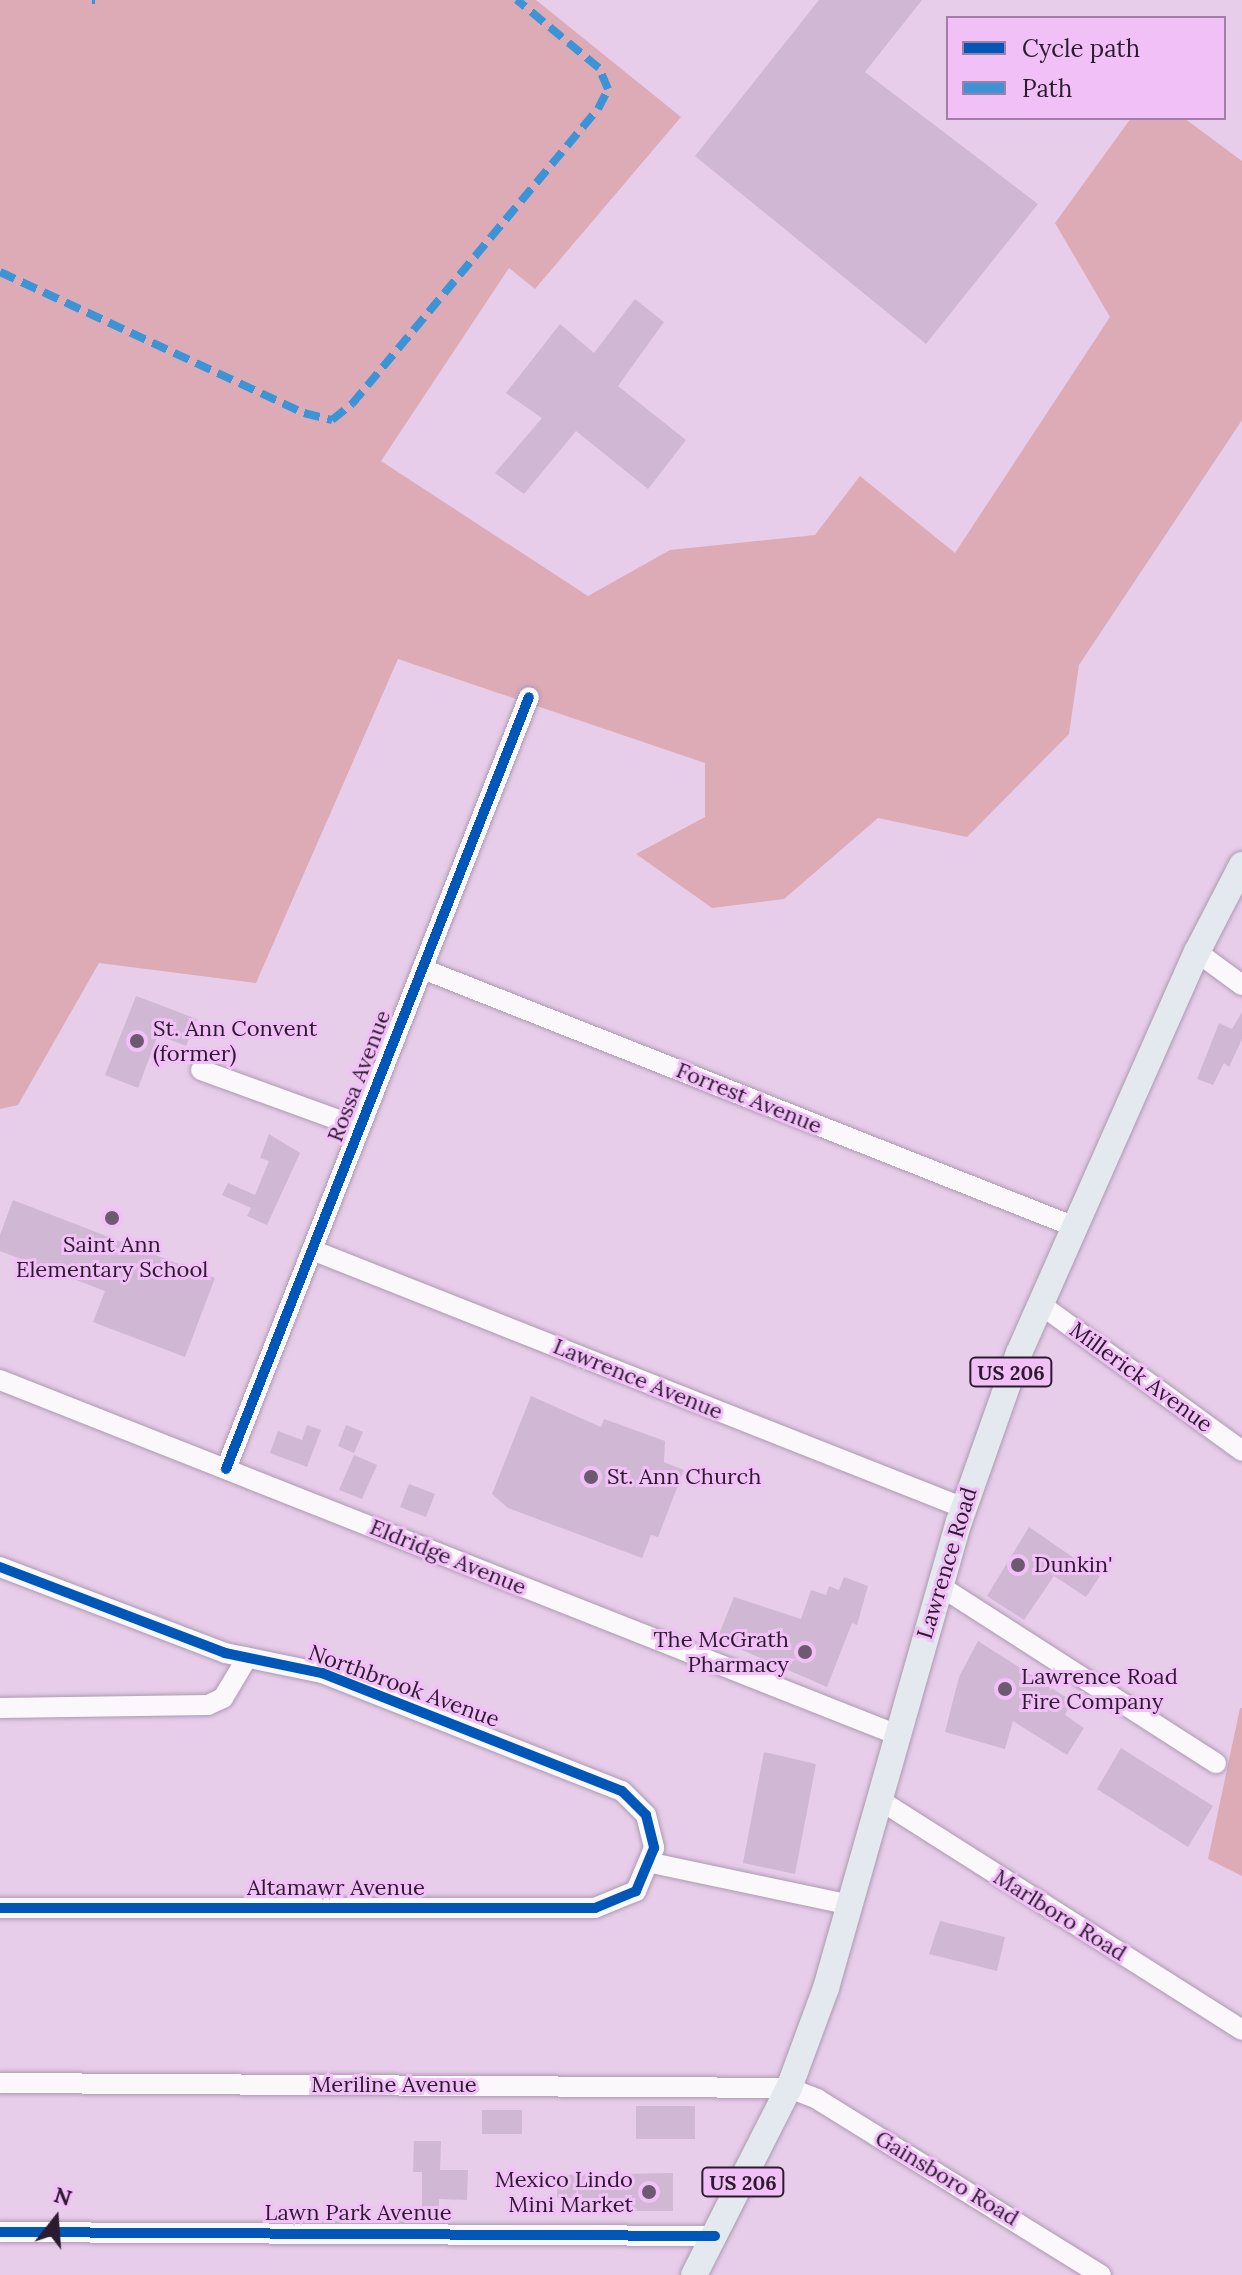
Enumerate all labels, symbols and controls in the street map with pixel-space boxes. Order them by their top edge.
legend [946,16,1226,120]
text: Cycle path [1022,33,1140,64]
text: Path [1022,73,1072,104]
street label: Rossa Avenue [322,1007,396,1145]
place label: St. Ann Convent (former) [153,1015,317,1066]
marker: St. Ann Convent (former) [128,1032,146,1050]
street label: Forrest Avenue [672,1057,826,1139]
marker: Saint Ann Elementary School [103,1209,121,1227]
place label: Saint Ann Elementary School [16,1231,208,1282]
street label: Millerick Avenue [1064,1316,1218,1438]
street label: Lawrence Avenue [549,1333,727,1425]
road number: US 206 [969,1356,1053,1388]
place label: St. Ann Church [607,1464,761,1490]
marker: St. Ann Church [582,1468,600,1486]
street label: Lawrence Road [911,1484,983,1642]
street label: Eldridge Avenue [366,1514,530,1600]
place label: Dunkin' [1034,1552,1113,1578]
marker: Dunkin' [1009,1556,1027,1574]
place label: The McGrath Pharmacy [653,1626,789,1678]
street label: Northbrook Avenue [305,1639,503,1733]
marker: The McGrath Pharmacy [796,1643,814,1661]
place label: Lawrence Road Fire Company [1021,1663,1178,1714]
marker: Lawrence Road Fire Company [996,1680,1014,1698]
street label: Marlboro Road [989,1864,1131,1966]
street label: Altamawr Avenue [247,1875,425,1901]
street label: Meriline Avenue [311,2072,477,2098]
street label: Gainsboro Road [871,2125,1023,2231]
place label: Mexico Lindo Mini Market [495,2166,633,2218]
road number: US 206 [701,2166,785,2198]
north arrow [16,2179,96,2259]
text: N [51,2180,75,2212]
marker: Mexico Lindo Mini Market [640,2183,658,2201]
street label: Lawn Park Avenue [264,2200,452,2226]

